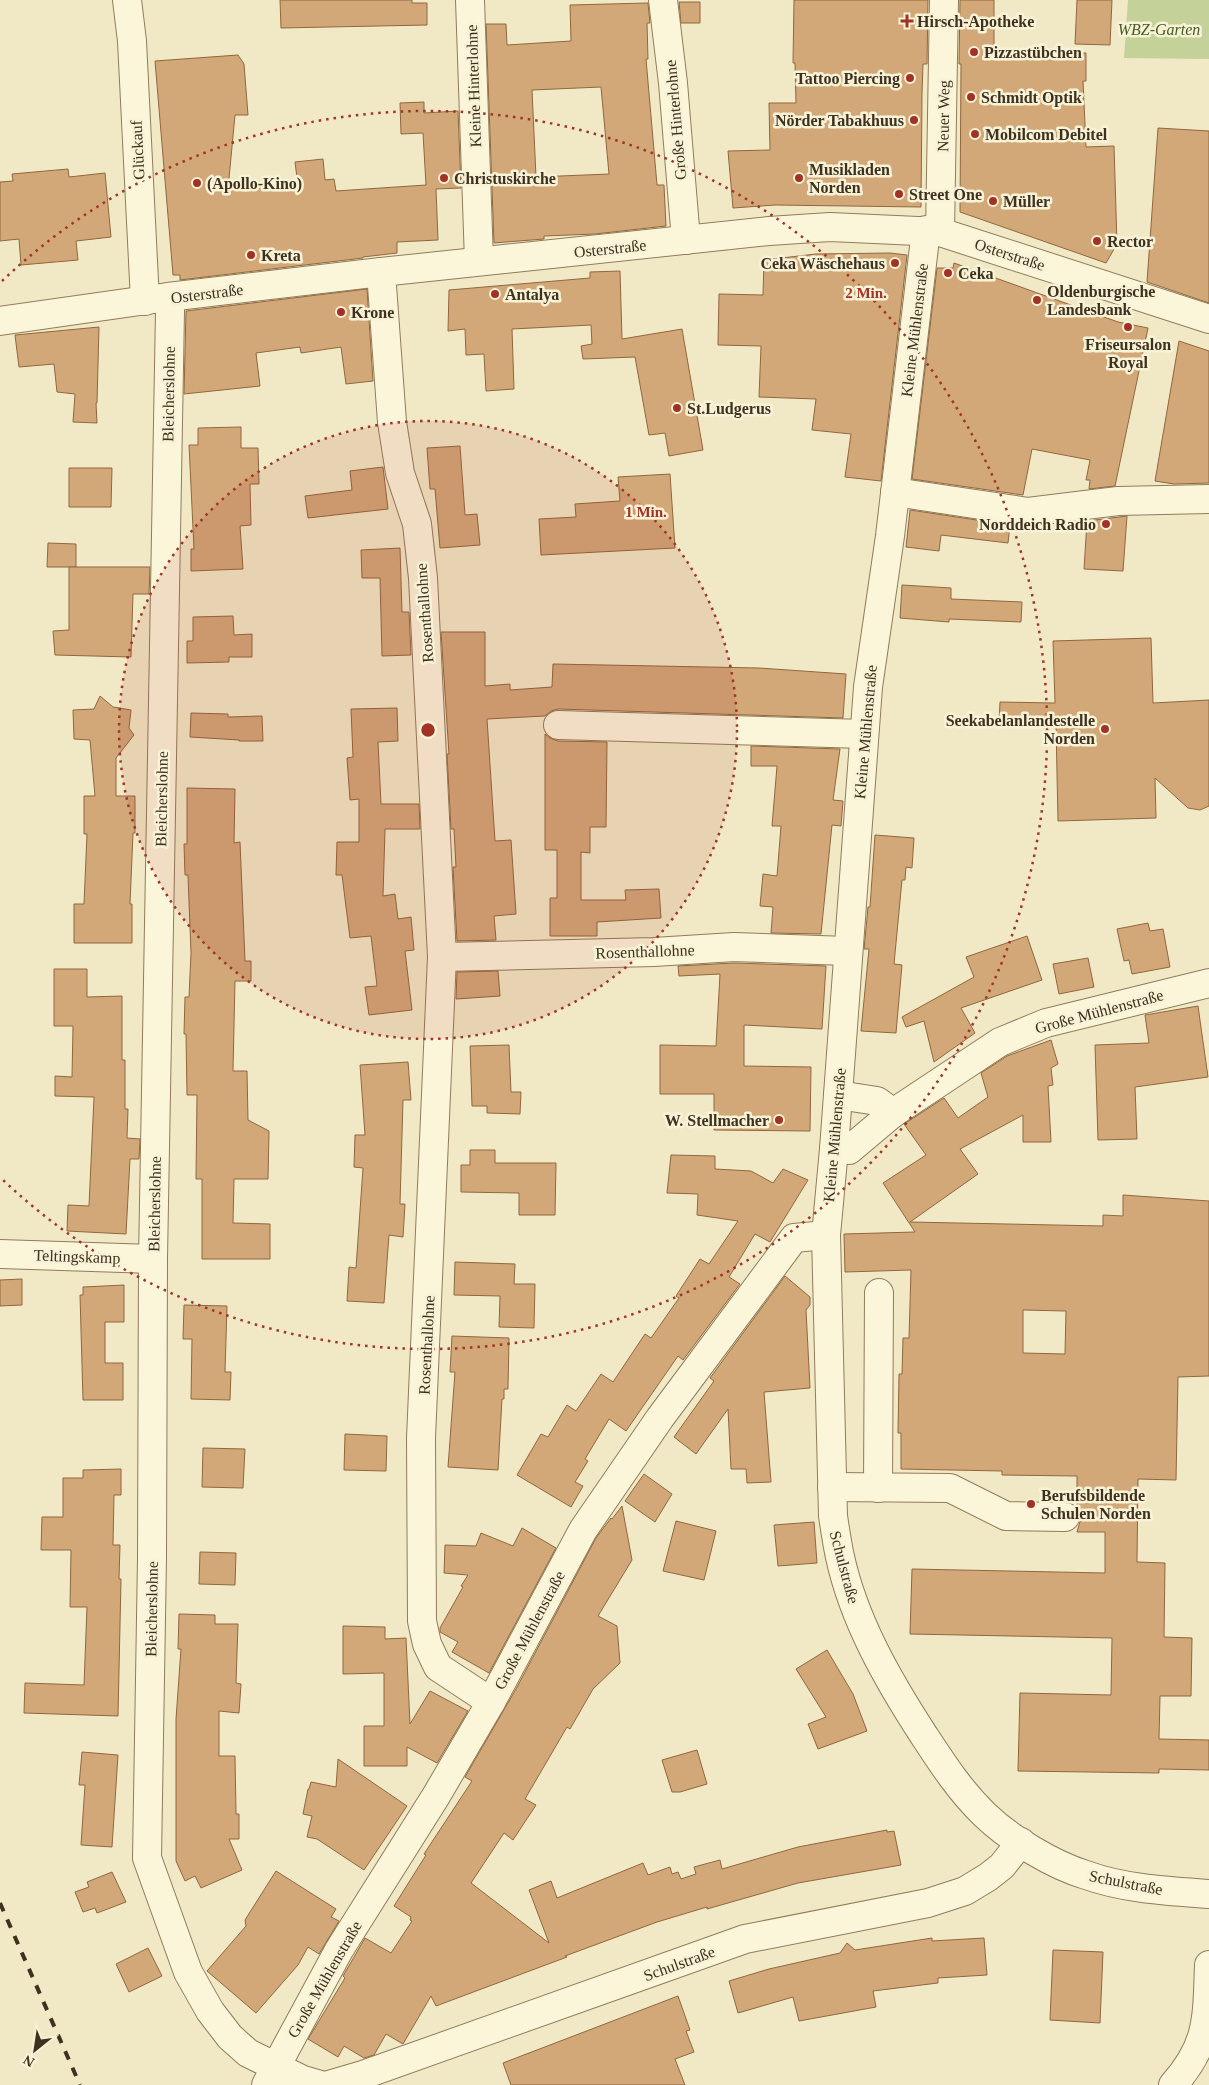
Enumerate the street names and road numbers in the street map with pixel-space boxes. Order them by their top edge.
street label: Kleine Hinterlohne [463,24,484,148]
street label: Große Hinterlohne [662,59,689,181]
street label: Neuer Weg [934,80,954,152]
street label: Glückauf [127,119,148,180]
street label: Osterstraße [973,235,1047,274]
street label: Osterstraße [573,236,647,261]
street label: Kleine Mühlenstraße [898,262,931,398]
street label: Osterstraße [170,281,244,306]
street label: Bleicherslohne [159,346,178,442]
street label: Rosenthallohne [413,563,436,663]
street label: Kleine Mühlenstraße [851,664,880,800]
street label: Bleicherslohne [152,751,171,847]
street label: Rosenthallohne [595,941,695,962]
street label: Große Mühlenstraße [1033,986,1165,1037]
street label: Kleine Mühlenstraße [820,1067,849,1203]
street label: Bleicherslohne [145,1156,164,1252]
street label: Teltingskamp [33,1246,121,1268]
street label: Rosenthallohne [415,1295,438,1395]
street label: Schulstraße [827,1529,862,1605]
street label: Bleicherslohne [142,1561,161,1657]
street label: Große Mühlenstraße [491,1568,568,1692]
street label: Schulstraße [1088,1867,1164,1898]
street label: Große Mühlenstraße [284,1918,365,2041]
street label: Schulstraße [641,1943,717,1984]

